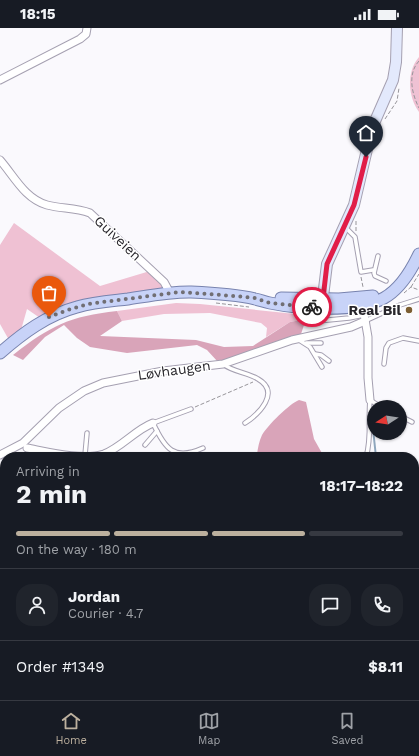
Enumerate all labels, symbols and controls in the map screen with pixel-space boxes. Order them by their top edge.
text: 18:15 [20,5,56,23]
pin [349,116,383,157]
icon: home [355,122,377,144]
street label: Guiveien [91,212,145,264]
pin [32,276,66,317]
icon: bag [38,282,60,304]
courier [292,287,332,327]
icon: bike [301,296,323,318]
place label: Real Bil [349,302,401,318]
marker: Real Bil [404,305,414,315]
street label: Løvhaugen [137,357,211,383]
north arrow [367,400,407,440]
map controls [367,400,407,440]
text: Arriving in [16,464,80,479]
text: 18:17–18:22 [320,477,403,495]
text: 2 min [16,479,87,509]
text: On the way · 180 m [16,542,137,557]
button: person [16,584,58,626]
button: chat [309,584,351,626]
button: phone [361,584,403,626]
text: Jordan [68,588,120,606]
text: Courier · 4.7 [68,606,143,621]
text: Order #1349 [16,658,105,676]
text: $8.11 [368,658,403,676]
tab: Home [56,710,87,747]
tab: Map [198,710,220,747]
tab: Saved [331,710,363,747]

